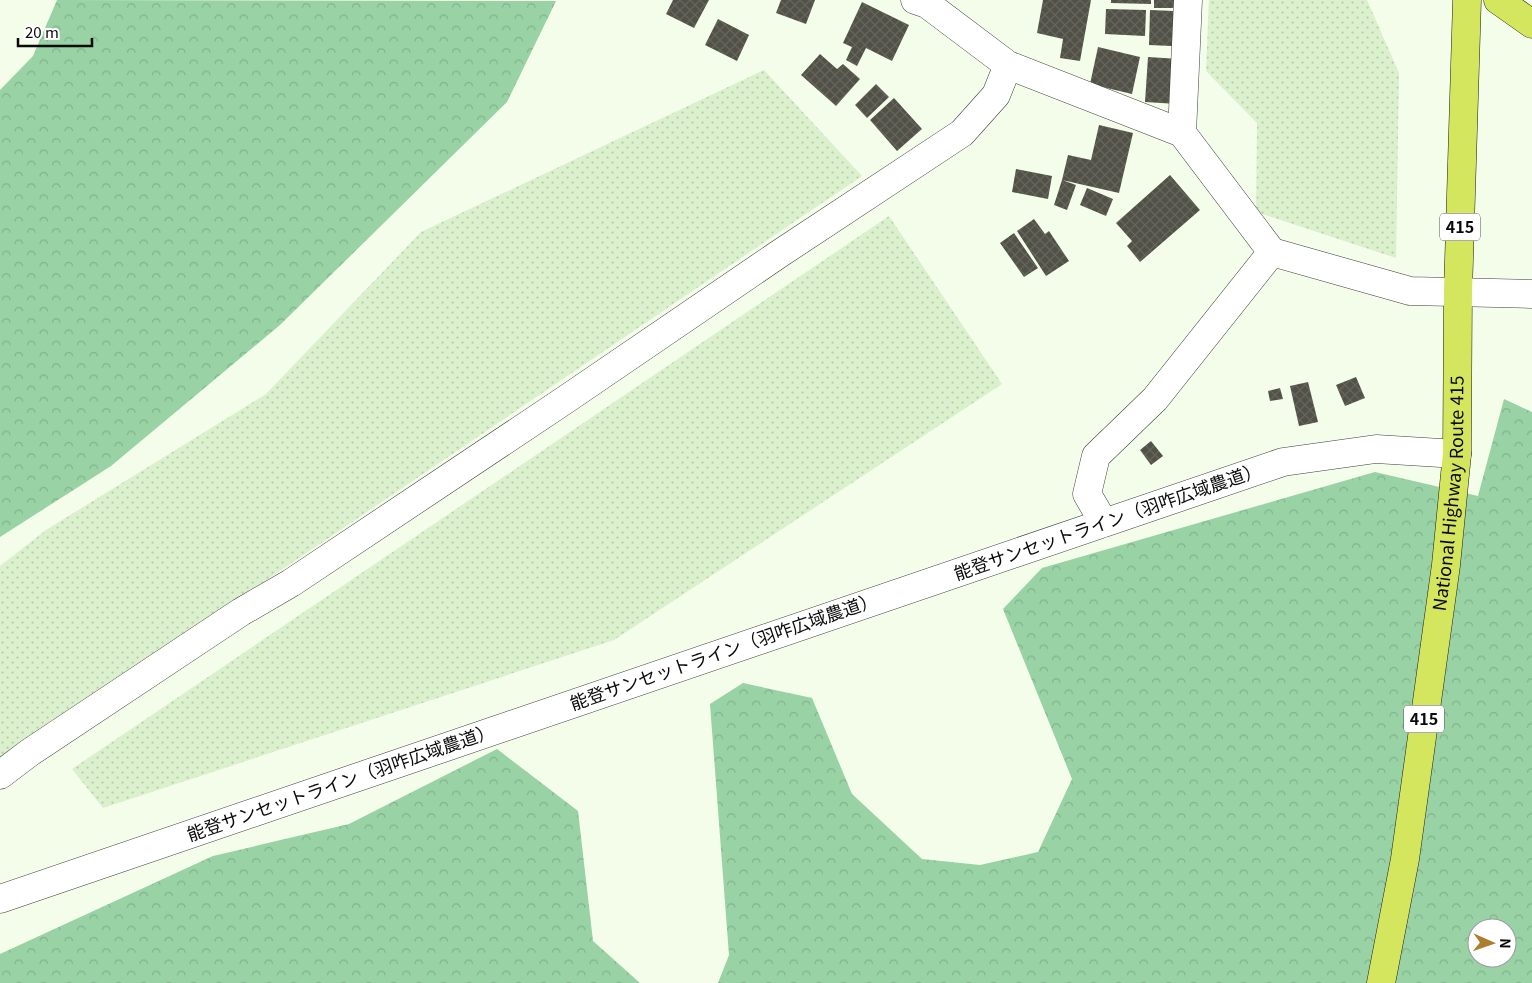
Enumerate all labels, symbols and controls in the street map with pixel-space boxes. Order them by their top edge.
scale bar [18,15,91,47]
text: 20 m [25,21,59,42]
road number: 415 [1440,213,1480,240]
street label: National Highway Route 415 [1425,375,1468,612]
street label: 能登サンセットライン（羽咋広域農道） [950,455,1265,585]
street label: 能登サンセットライン（羽咋広域農道） [566,585,881,715]
road number: 415 [1404,706,1444,732]
street label: 能登サンセットライン（羽咋広域農道） [183,716,498,846]
north arrow [1467,918,1517,968]
text: N [1496,938,1516,949]

